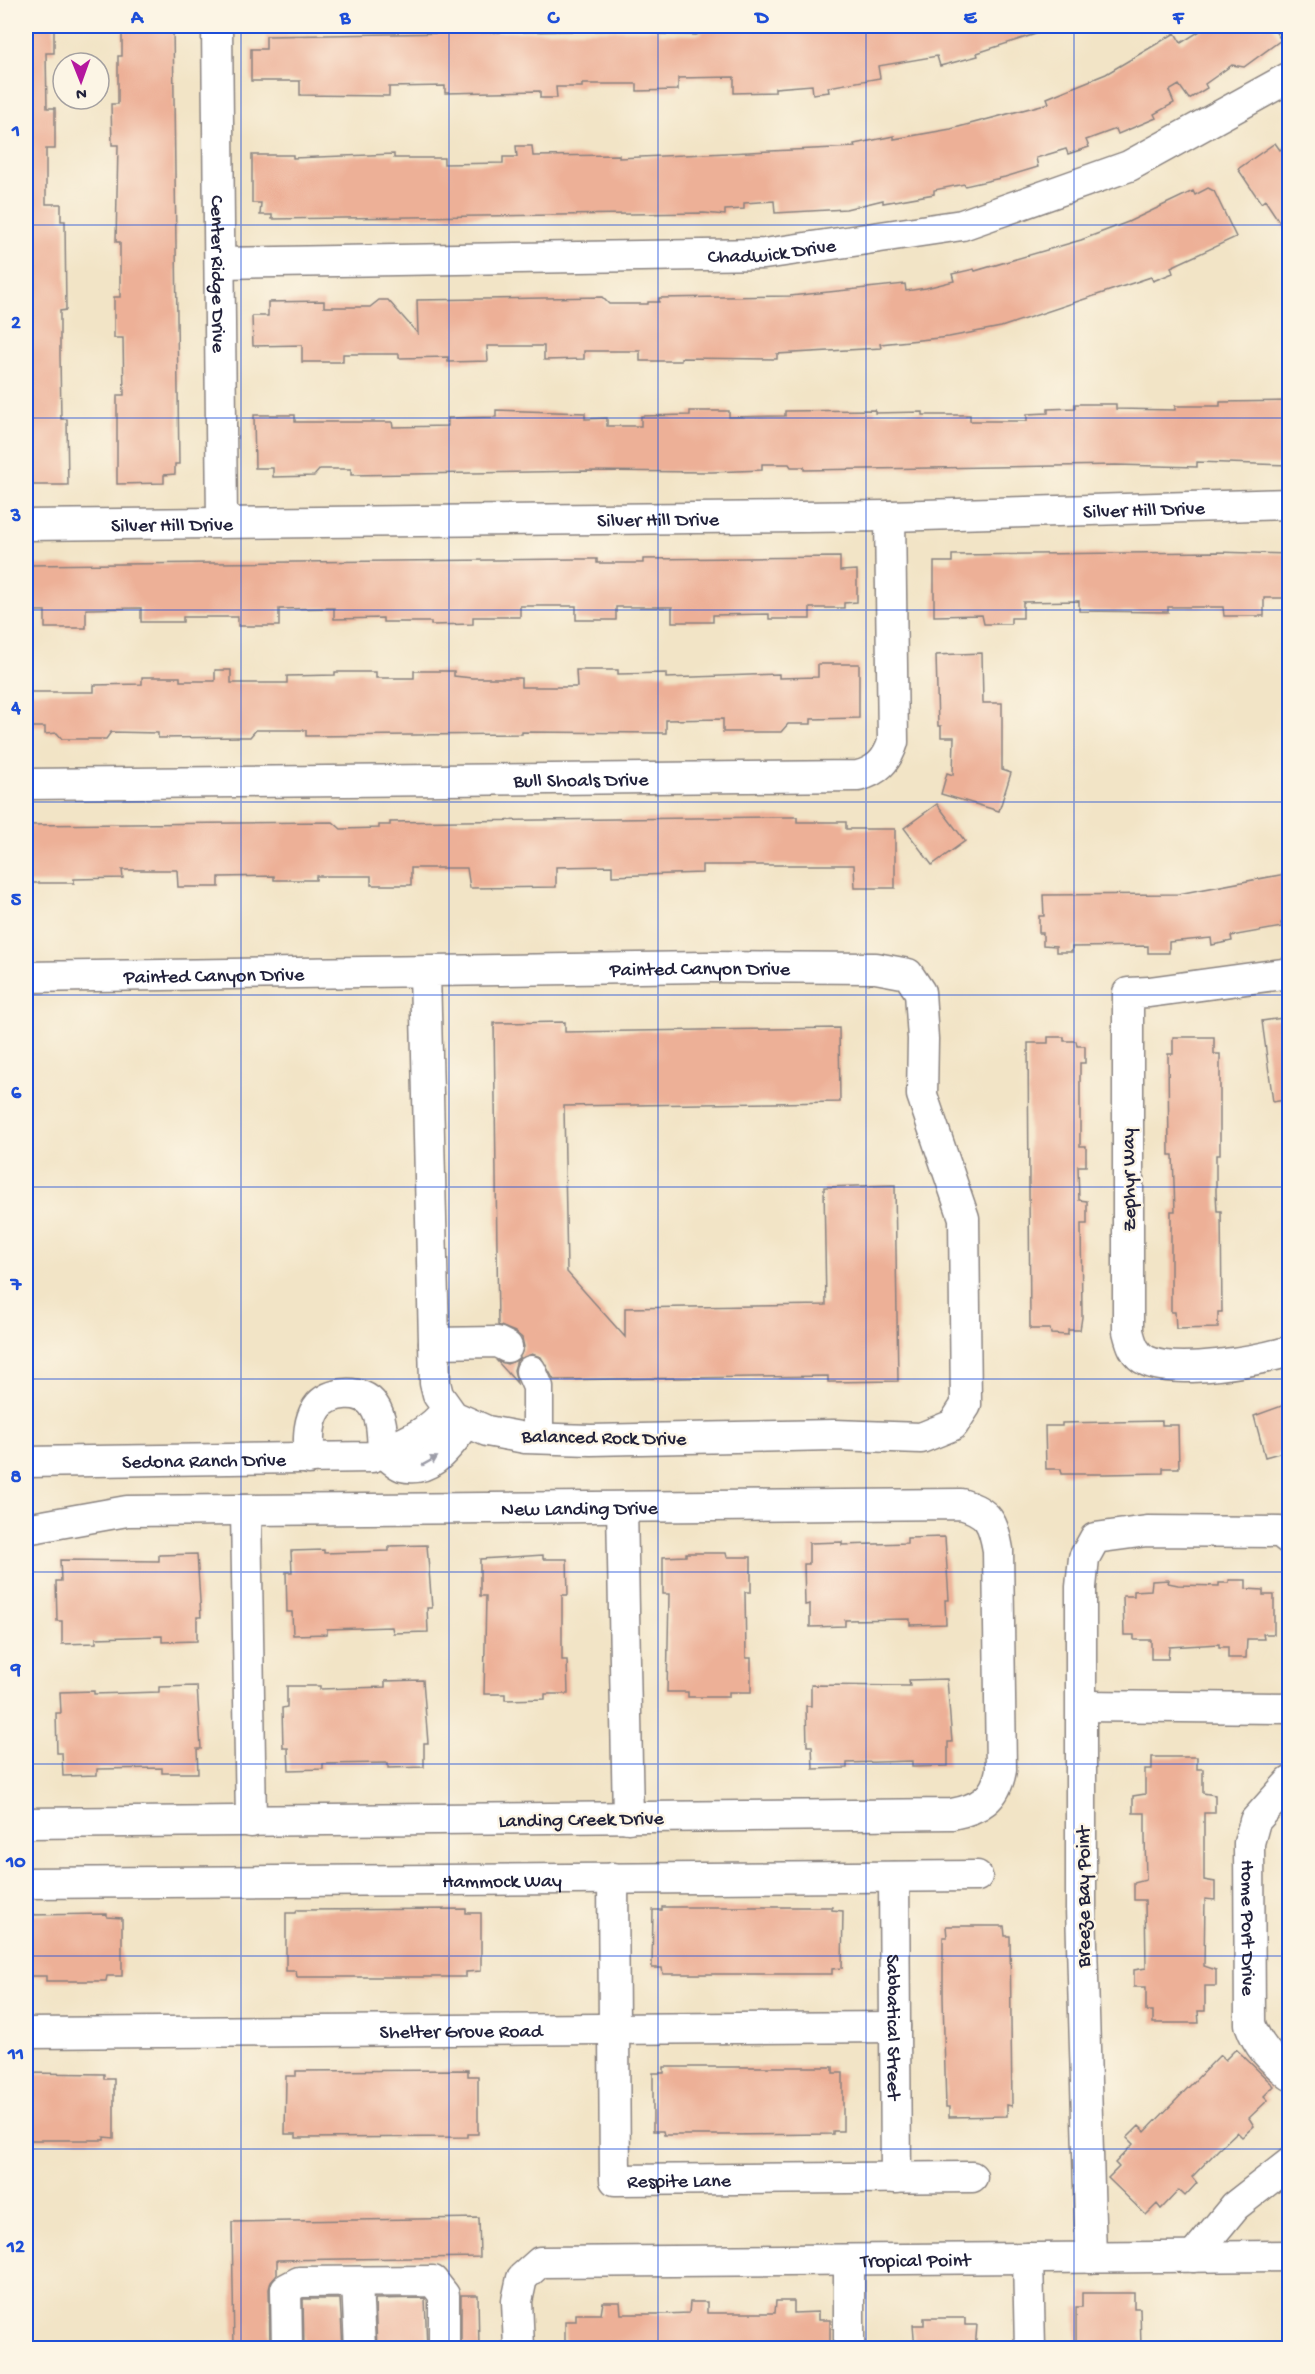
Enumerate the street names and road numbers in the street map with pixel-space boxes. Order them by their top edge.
street label: Center Ridge Drive [204,195,228,354]
street label: Chadwick Drive [708,236,838,270]
street label: Silver Hill Drive [1083,499,1206,525]
street label: Silver Hill Drive [597,510,720,534]
street label: Silver Hill Drive [111,515,234,539]
street label: Bull Shoals Drive [512,770,649,794]
street label: Painted Canyon Drive [609,959,791,983]
street label: Painted Canyon Drive [123,965,305,991]
street label: Zephyr Way [1118,1128,1143,1232]
street label: Balanced Rock Drive [520,1427,687,1452]
street label: Sedona Ranch Drive [122,1450,287,1476]
street label: New Landing Drive [501,1499,659,1523]
street label: Landing Creek Drive [498,1809,665,1834]
street label: Breeze Bay Point [1074,1825,1097,1969]
street label: Home Port Drive [1234,1860,1258,1997]
street label: Hammock Way [442,1871,562,1895]
street label: Sabbatical Street [880,1954,903,2102]
street label: Shelter Grove Road [380,2021,545,2046]
street label: Respite Lane [627,2171,732,2195]
street label: Tropical Point [859,2251,972,2274]

